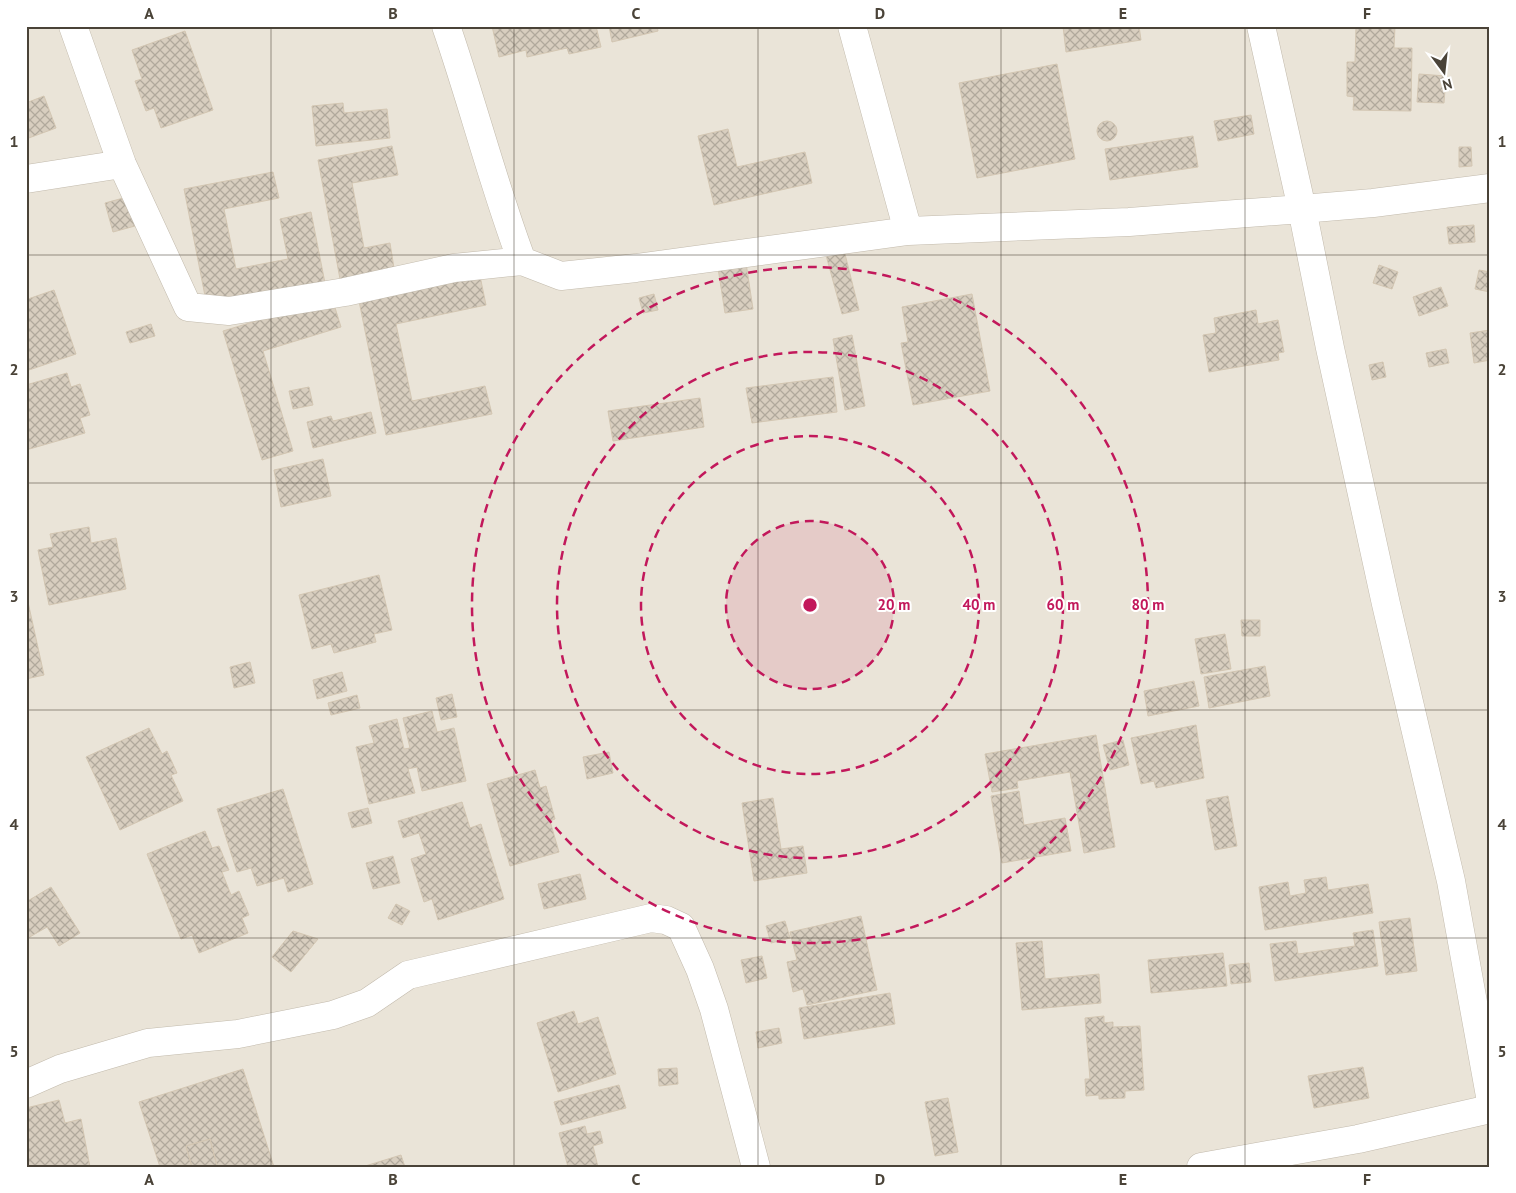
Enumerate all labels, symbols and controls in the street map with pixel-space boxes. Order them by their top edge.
text: A [144,3,154,23]
text: B [388,3,398,23]
text: C [632,3,641,23]
text: D [875,3,885,23]
text: E [1119,3,1127,23]
text: F [1363,3,1371,23]
north arrow [1418,48,1468,98]
text: N [1441,75,1454,94]
text: 1 [9,131,19,151]
text: 1 [1497,131,1507,151]
text: 2 [9,359,19,379]
text: 2 [1497,359,1507,379]
text: 3 [9,586,19,606]
text: 3 [1497,586,1507,606]
text: 20 m [878,595,910,614]
text: 40 m [963,595,995,614]
text: 60 m [1047,595,1079,614]
text: 80 m [1132,595,1164,614]
centre of rings [801,596,819,614]
text: 4 [9,814,19,834]
text: 4 [1497,814,1507,834]
text: 5 [9,1041,19,1061]
text: 5 [1497,1041,1507,1061]
text: A [144,1169,154,1189]
text: B [388,1169,398,1189]
text: C [632,1169,641,1189]
text: D [875,1169,885,1189]
text: E [1119,1169,1127,1189]
text: F [1363,1169,1371,1189]

